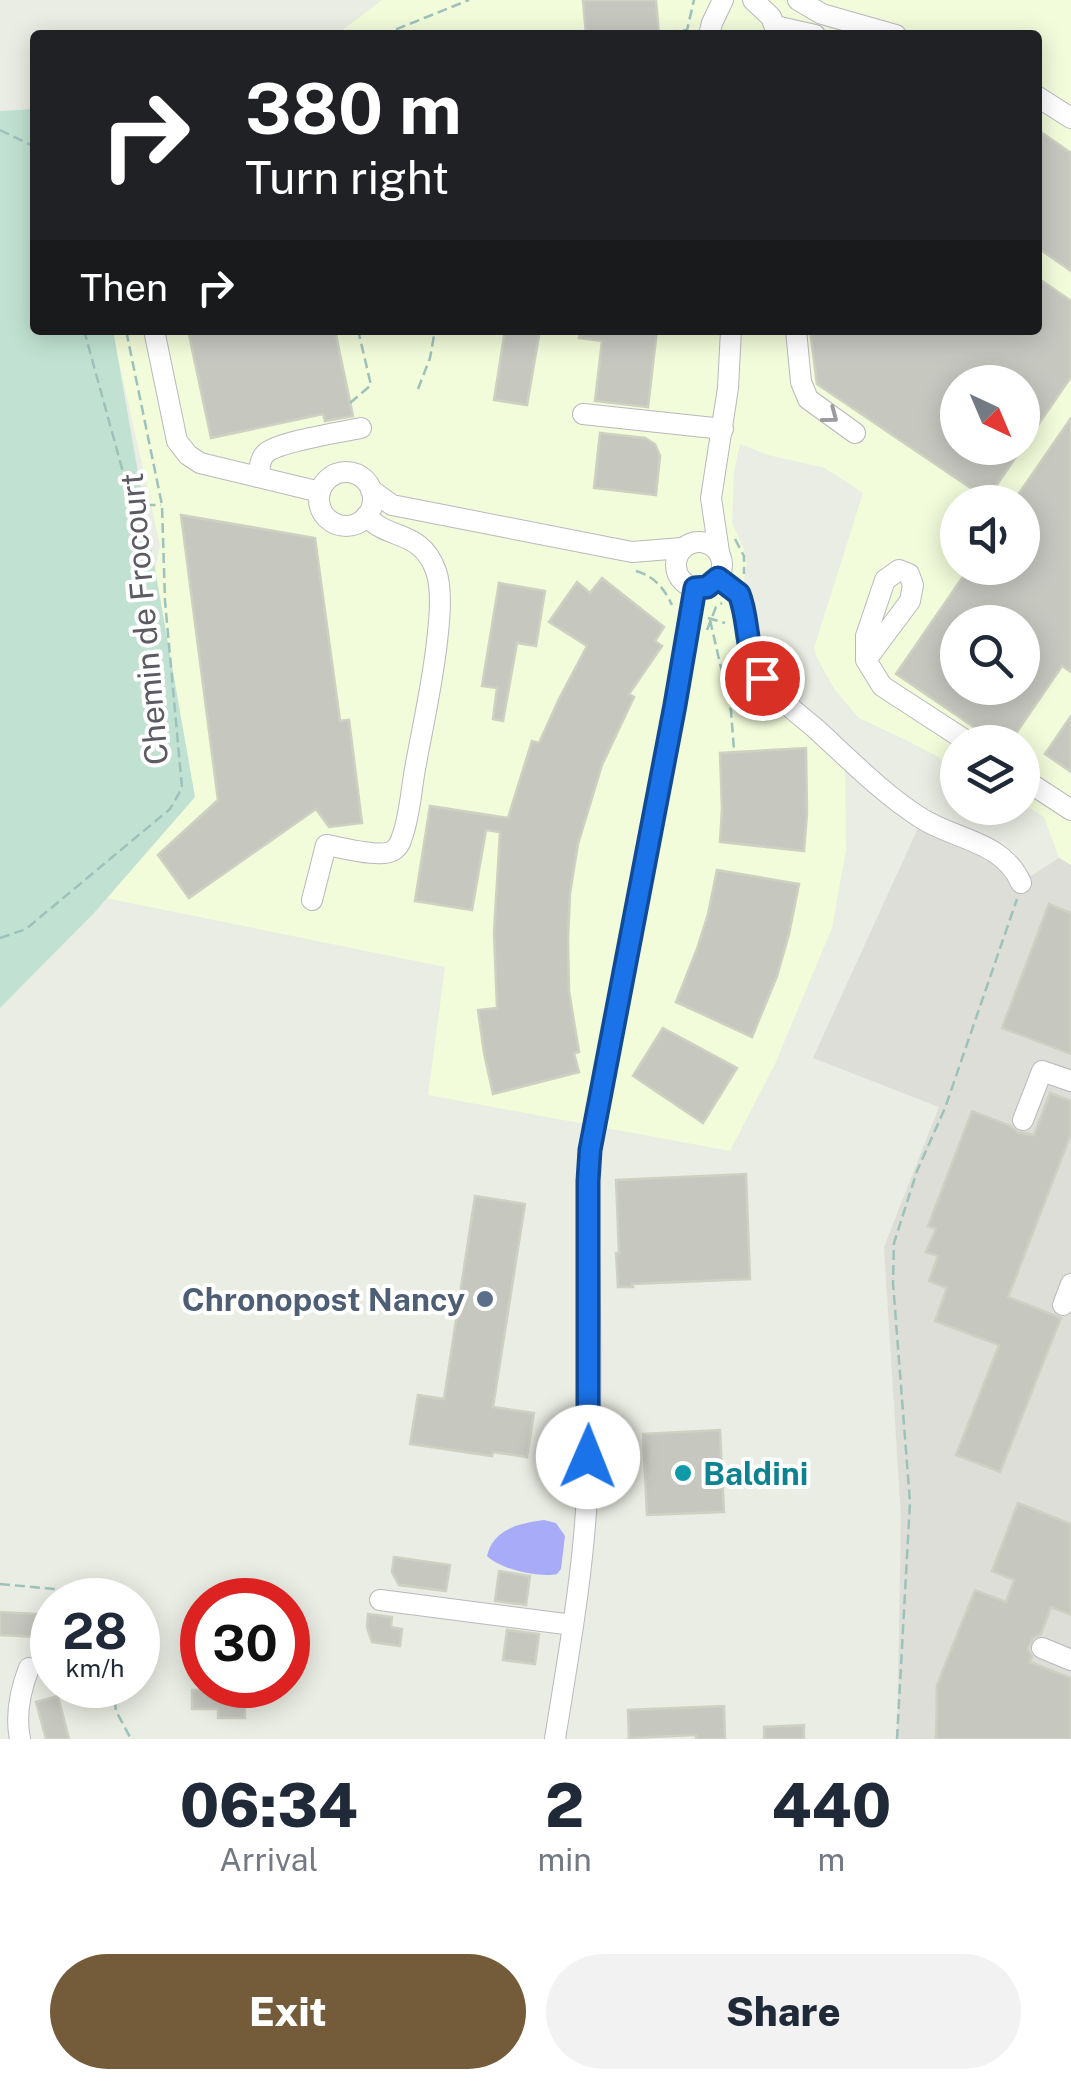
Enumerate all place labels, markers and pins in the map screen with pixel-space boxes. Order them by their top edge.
pin [720,636,805,721]
place label: Chronopost Nancy [182,1281,465,1318]
marker: Chronopost Nancy [474,1288,496,1310]
place label: Baldini [703,1455,808,1492]
marker: Baldini [672,1462,694,1484]

